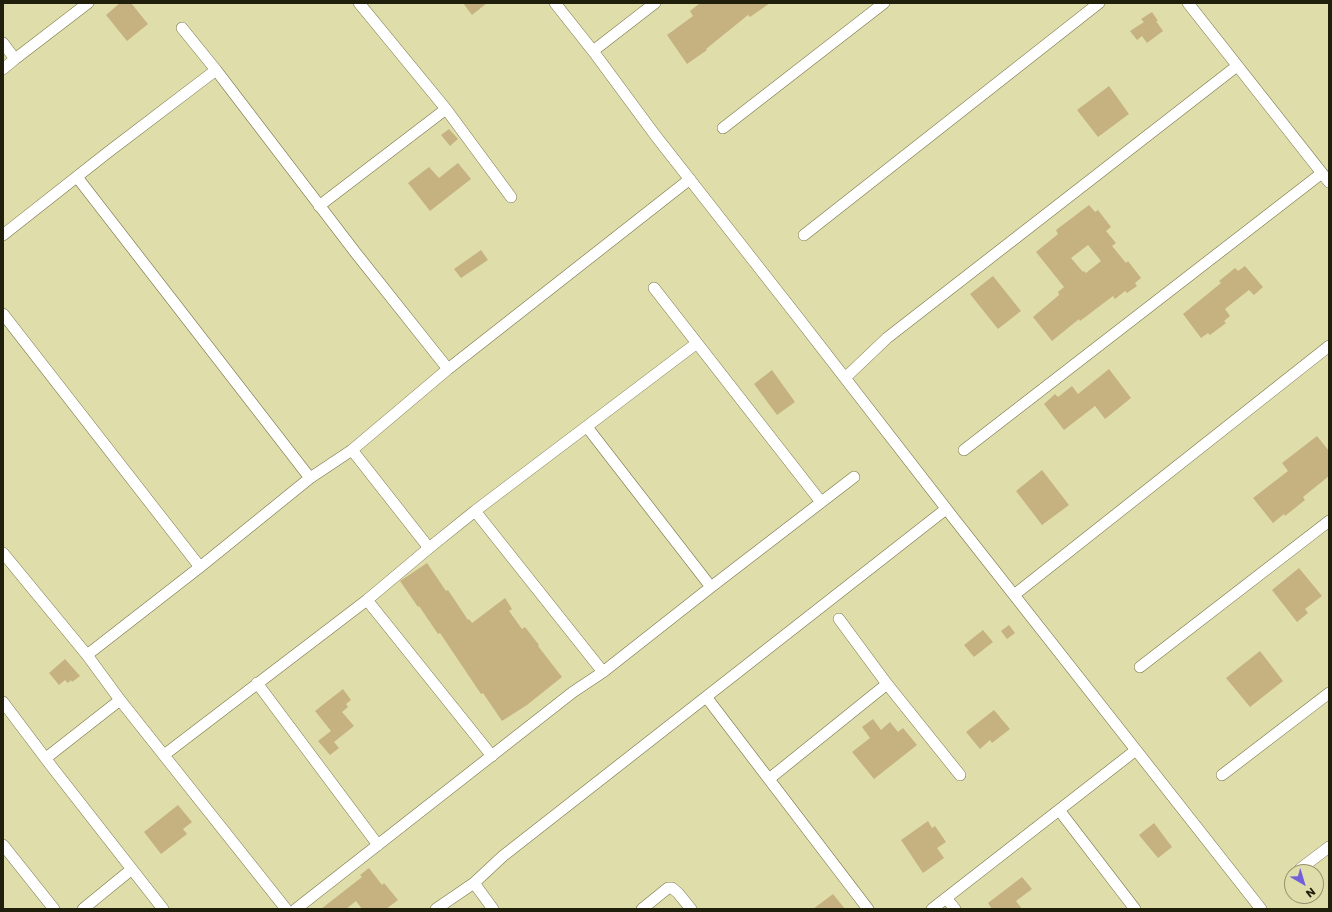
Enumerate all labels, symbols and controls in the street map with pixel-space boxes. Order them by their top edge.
north arrow [1284,864,1324,904]
text: N [1303,884,1319,902]

